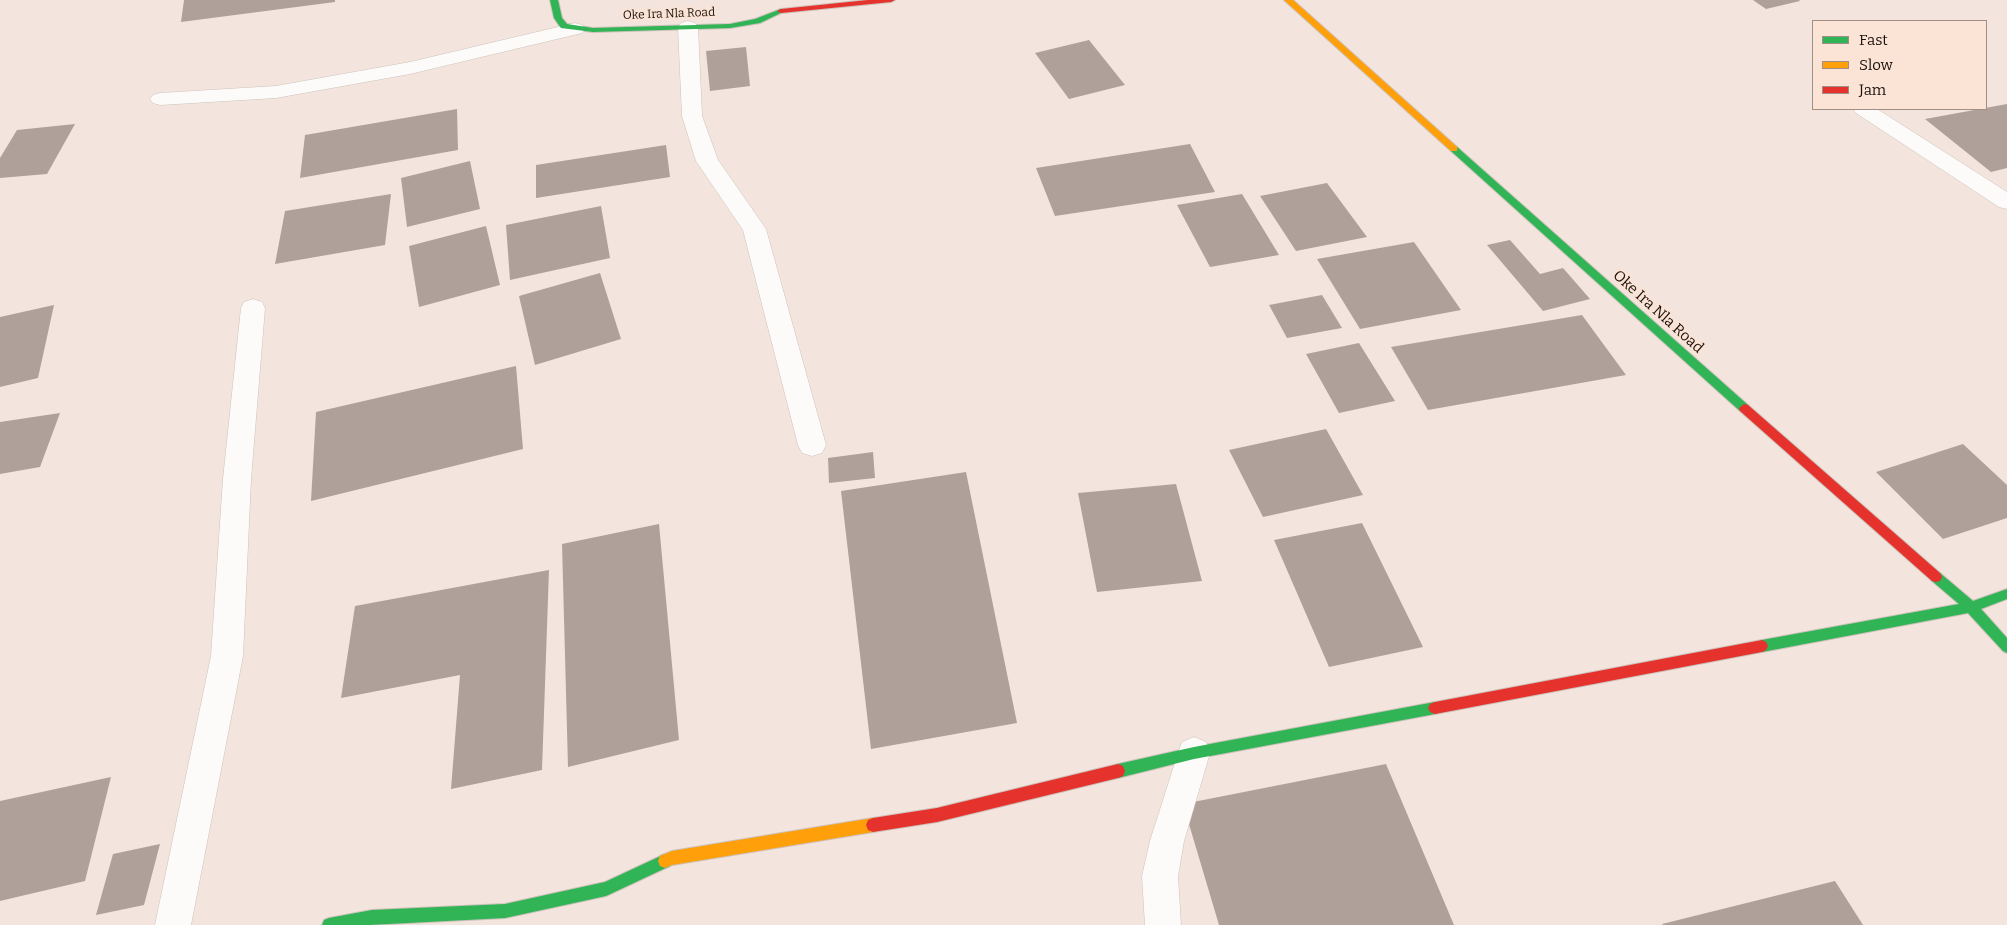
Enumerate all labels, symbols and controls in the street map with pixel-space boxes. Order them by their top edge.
street label: Oke Ira Nla Road [623,5,715,23]
legend [1812,20,1987,110]
text: Fast [1859,31,1888,49]
text: Slow [1859,56,1893,74]
text: Jam [1859,81,1886,99]
street label: Oke Ira Nla Road [1609,267,1707,357]

